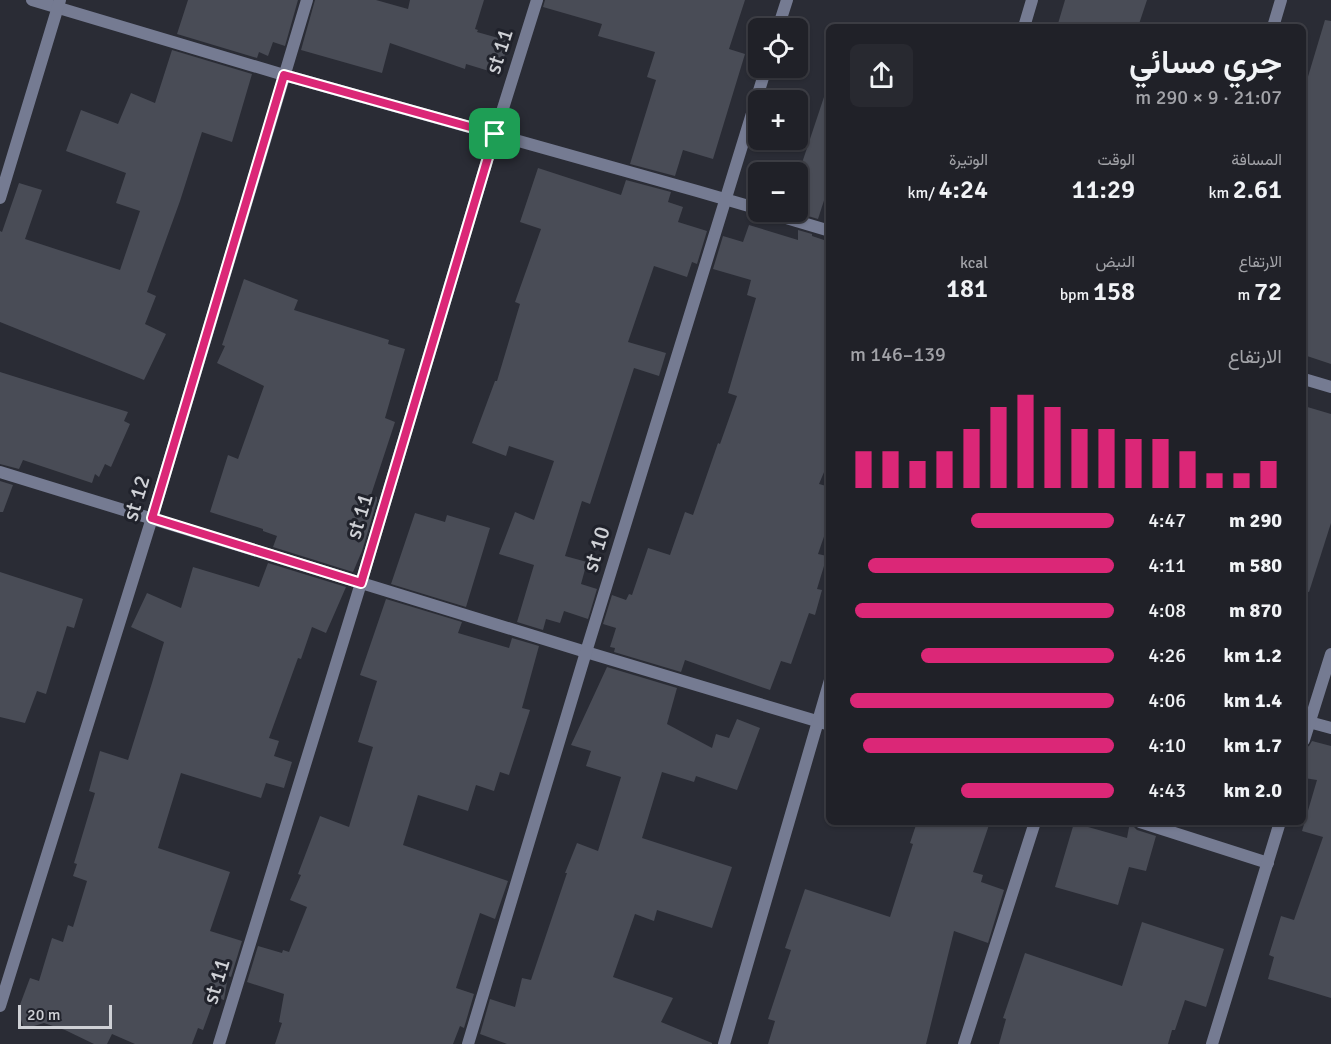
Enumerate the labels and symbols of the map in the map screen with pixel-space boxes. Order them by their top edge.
street label: st 11 [479,25,519,77]
pin [469,108,520,159]
street label: st 12 [116,472,156,524]
street label: st 11 [339,490,379,542]
street label: st 10 [576,523,616,575]
street label: st 11 [196,955,236,1007]
scale bar [18,1002,112,1030]

